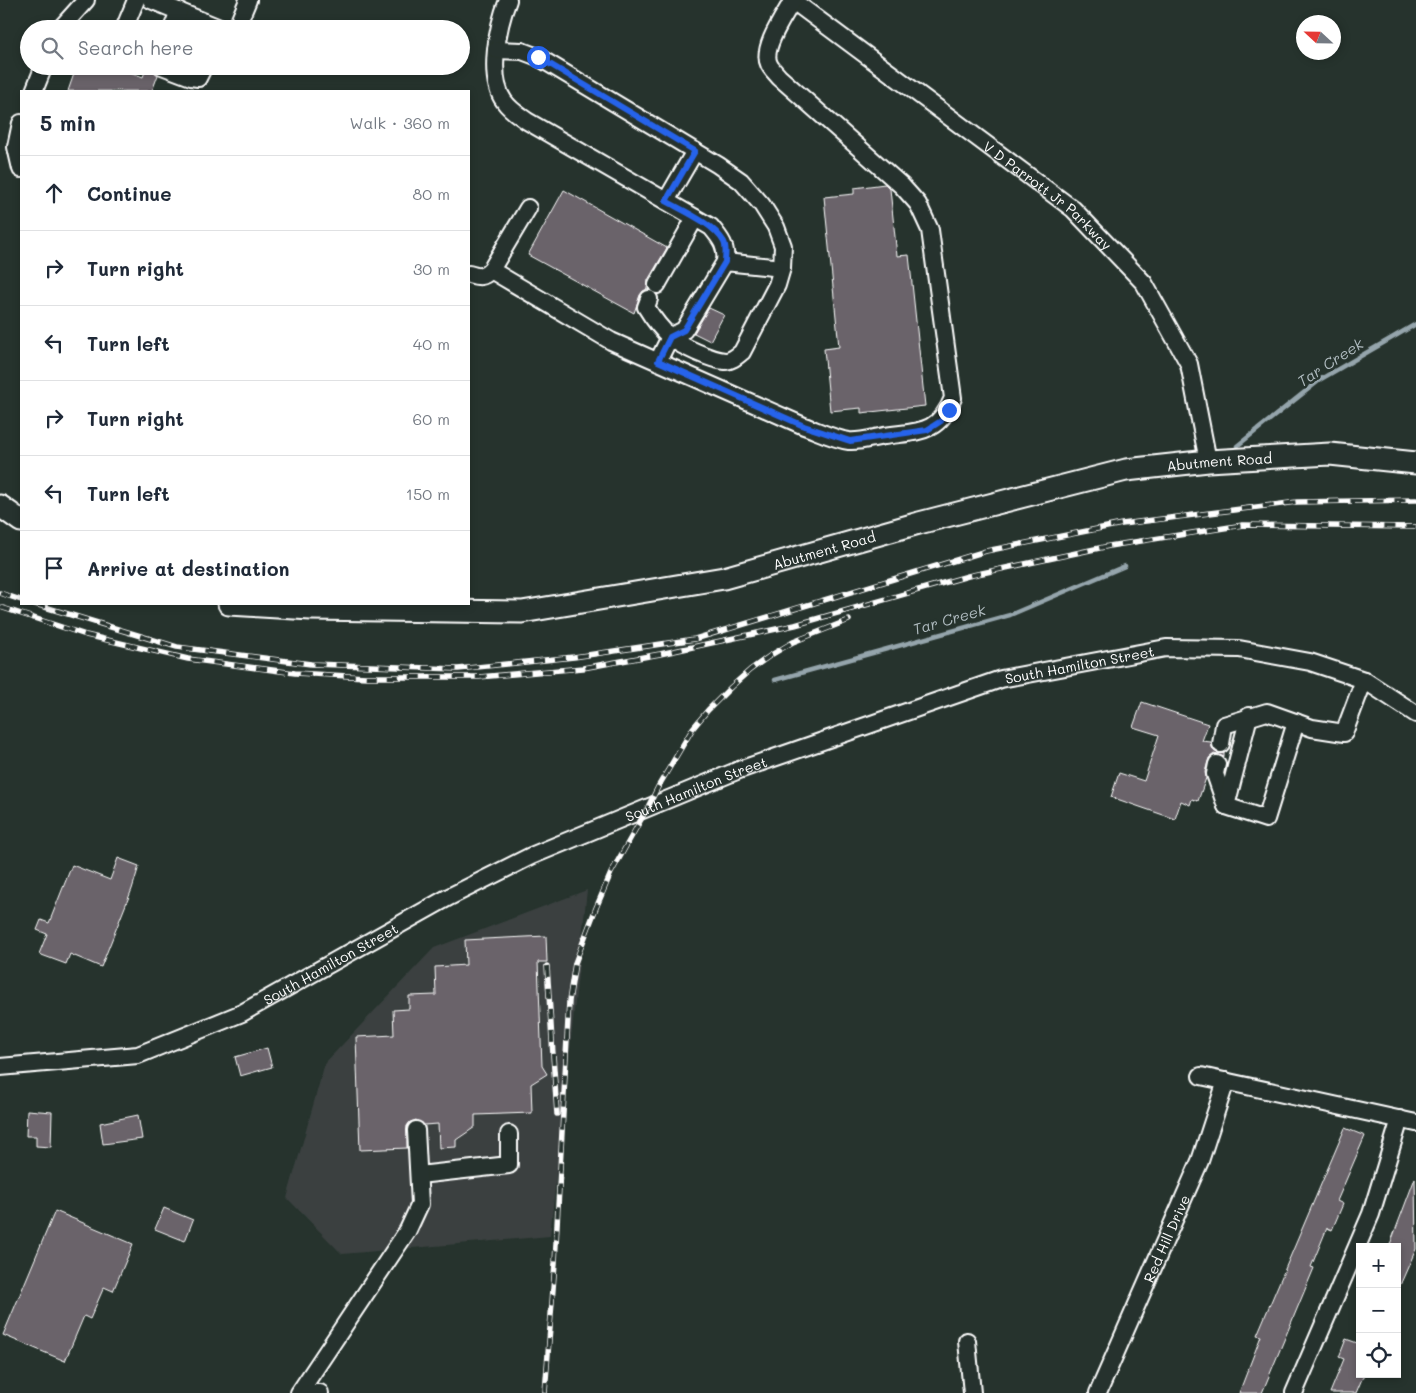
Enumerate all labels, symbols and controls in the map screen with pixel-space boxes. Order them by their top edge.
north arrow [1296,15,1341,60]
search box [20,20,470,75]
icon: search [38,34,66,62]
text: Search here [78,35,194,60]
route start [527,46,550,69]
text: 5 min [40,109,96,136]
text: Walk · 360 m [349,112,450,133]
street label: V D Parrott Jr Parkway [980,136,1116,254]
icon: ahead [40,179,68,207]
text: Continue [87,181,172,206]
text: 80 m [413,183,450,204]
icon: right [40,254,68,282]
text: Turn right [87,256,184,281]
text: 30 m [413,258,450,279]
icon: left [40,329,68,357]
text: Turn left [87,331,170,356]
text: 40 m [413,333,450,354]
water label: Tar Creek [1293,333,1368,391]
route end [938,399,961,422]
icon: right [40,404,68,432]
text: Turn right [87,406,184,431]
text: 60 m [413,408,450,429]
street label: Abutment Road [1166,448,1273,475]
icon: left [40,479,68,507]
text: Turn left [87,481,170,506]
text: 150 m [406,483,450,504]
street label: Abutment Road [771,526,878,573]
icon: arrive [40,554,68,582]
text: Arrive at destination [87,556,290,581]
water label: Tar Creek [910,599,989,639]
street label: South Hamilton Street [1003,641,1156,688]
street label: South Hamilton Street [622,752,770,826]
street label: South Hamilton Street [260,918,401,1009]
street label: Red Hill Drive [1138,1192,1194,1285]
map controls [1356,1243,1401,1378]
button: + [1356,1243,1401,1288]
button: − [1356,1288,1401,1333]
button: locate [1356,1333,1401,1378]

